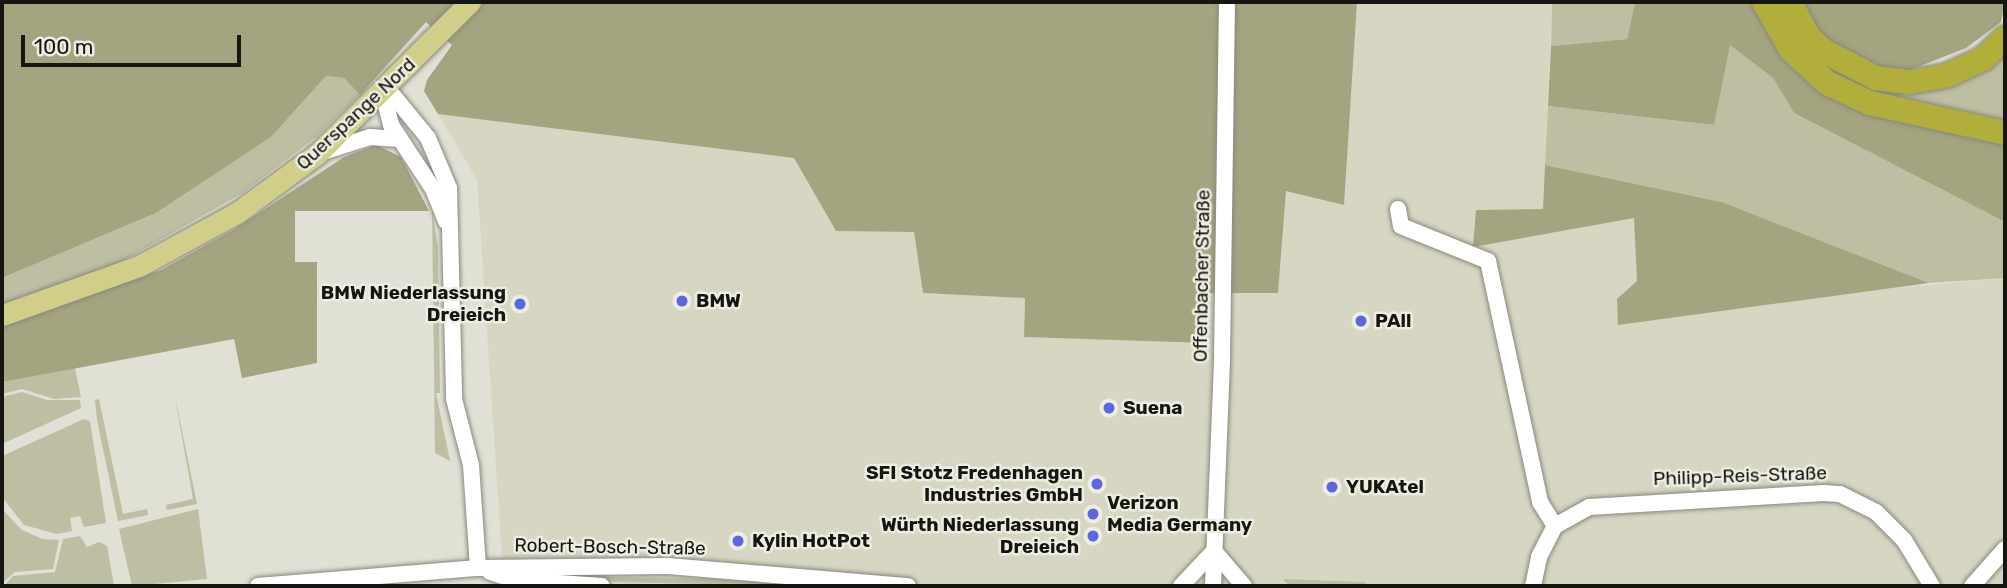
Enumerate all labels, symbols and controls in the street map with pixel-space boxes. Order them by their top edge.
scale bar [24,21,245,65]
text: 100 m [34,34,93,59]
street label: Querspange Nord [292,53,420,175]
street label: Offenbacher Straße [1189,189,1215,363]
place label: BMW Niederlassung Dreieich [321,282,506,326]
place label: BMW [696,290,741,312]
marker: BMW [674,293,690,309]
marker: BMW Niederlassung Dreieich [512,296,528,312]
place label: PAll [1375,310,1411,332]
marker: PAll [1353,313,1369,329]
place label: Suena [1123,397,1182,419]
marker: Suena [1101,400,1117,416]
place label: SFI Stotz Fredenhagen Industries GmbH [866,462,1083,506]
street label: Philipp-Reis-Straße [1653,462,1827,490]
marker: SFI Stotz Fredenhagen Industries GmbH [1089,476,1105,492]
place label: YUKAtel [1346,476,1424,498]
marker: YUKAtel [1324,479,1340,495]
place label: Verizon Media Germany [1107,492,1252,536]
marker: Verizon Media Germany [1085,506,1101,522]
place label: Würth Niederlassung Dreieich [881,514,1079,558]
marker: Würth Niederlassung Dreieich [1085,528,1101,544]
place label: Kylin HotPot [752,530,870,552]
marker: Kylin HotPot [730,533,746,549]
street label: Robert-Bosch-Straße [514,534,706,560]

